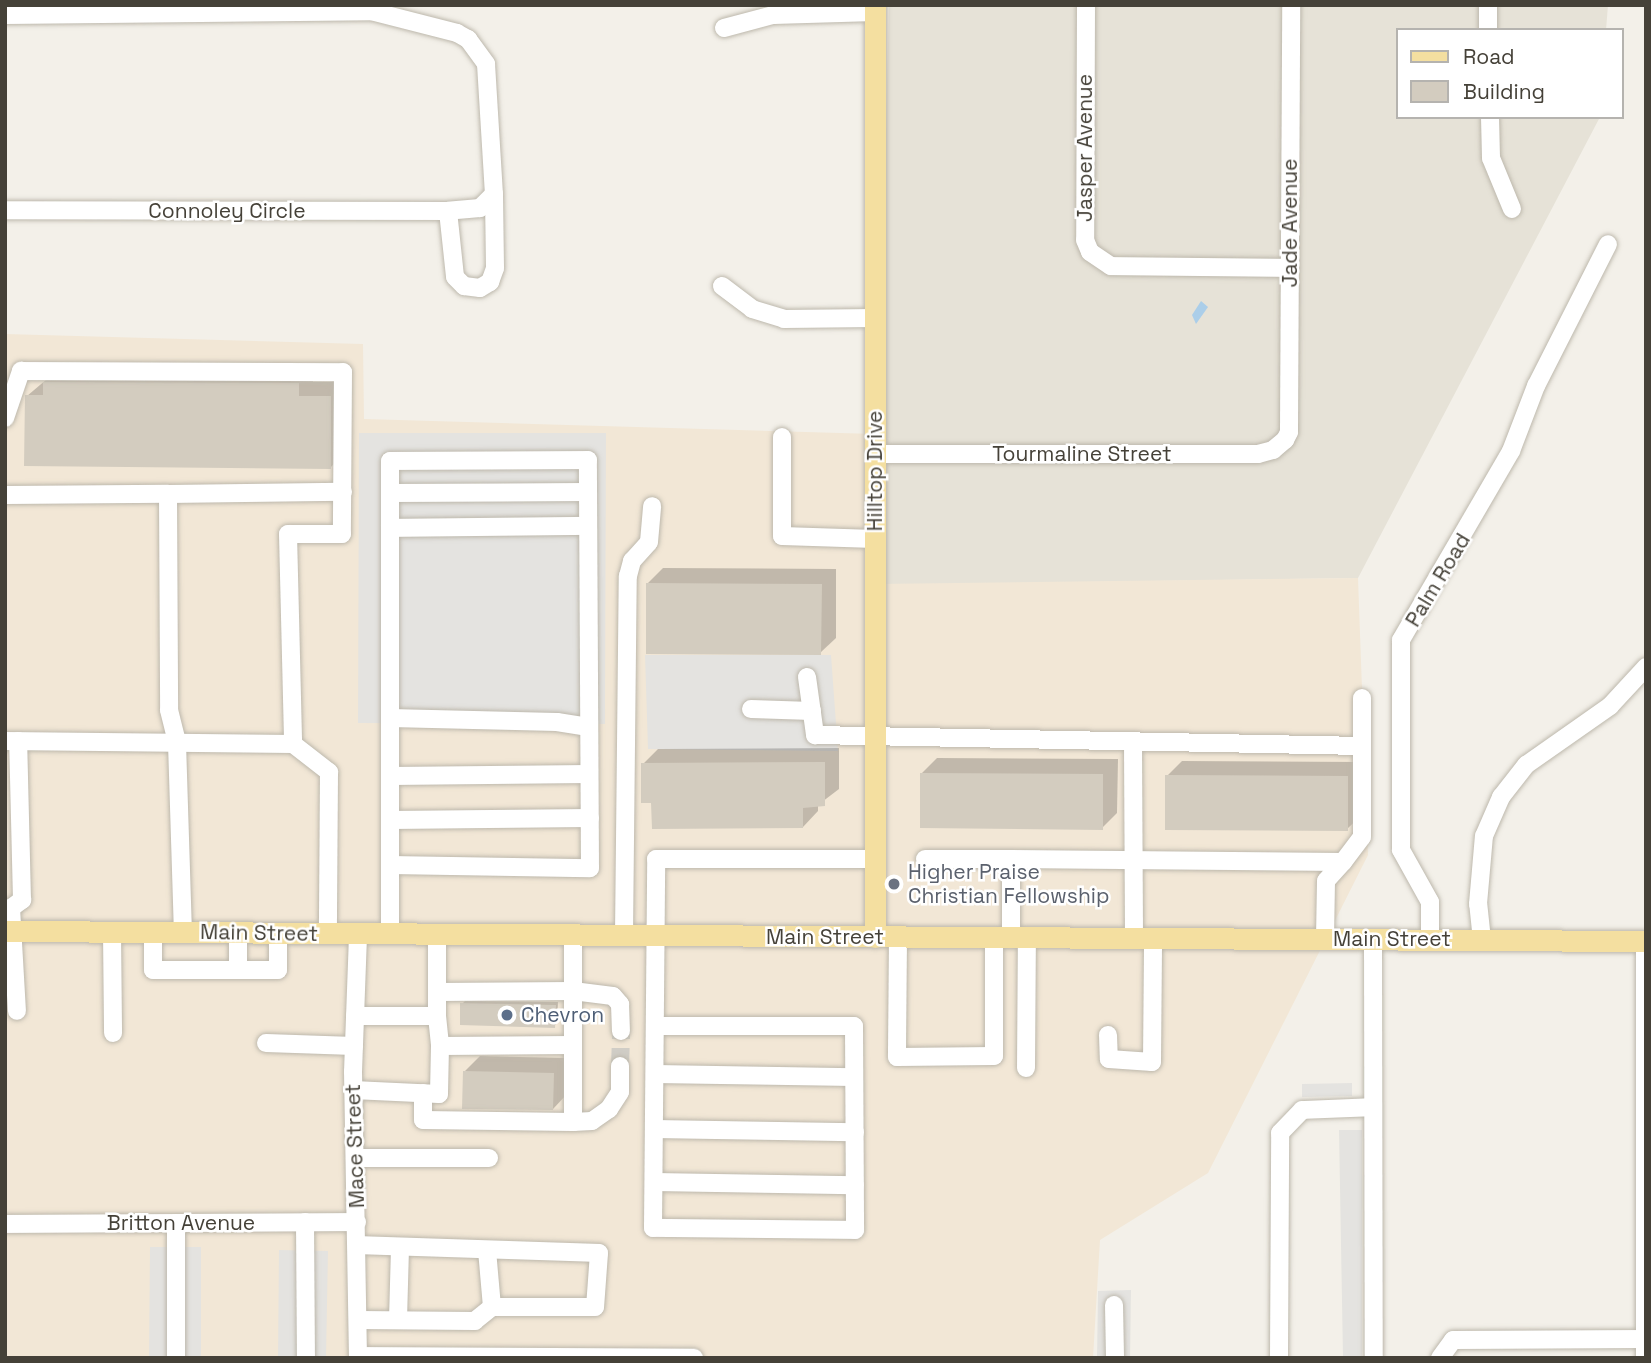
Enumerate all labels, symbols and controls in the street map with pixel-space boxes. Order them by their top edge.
legend [1396,28,1623,119]
text: Road [1463,43,1515,70]
street label: Jasper Avenue [1072,74,1098,222]
text: Building [1463,78,1545,105]
street label: Jade Avenue [1277,158,1303,288]
street label: Connoley Circle [148,198,306,224]
street label: Hilltop Drive [862,411,888,531]
street label: Tourmaline Street [992,441,1172,467]
street label: Palm Road [1400,529,1476,631]
place label: Higher Praise Christian Fellowship [908,859,1109,909]
marker: Higher Praise Christian Fellowship [886,876,902,892]
street label: Main Street [200,919,318,947]
street label: Main Street [766,924,884,950]
street label: Main Street [1333,926,1451,952]
place label: Chevron [521,1002,604,1028]
marker: Chevron [499,1007,515,1023]
street label: Mace Street [340,1083,370,1209]
street label: Britton Avenue [107,1210,255,1236]

